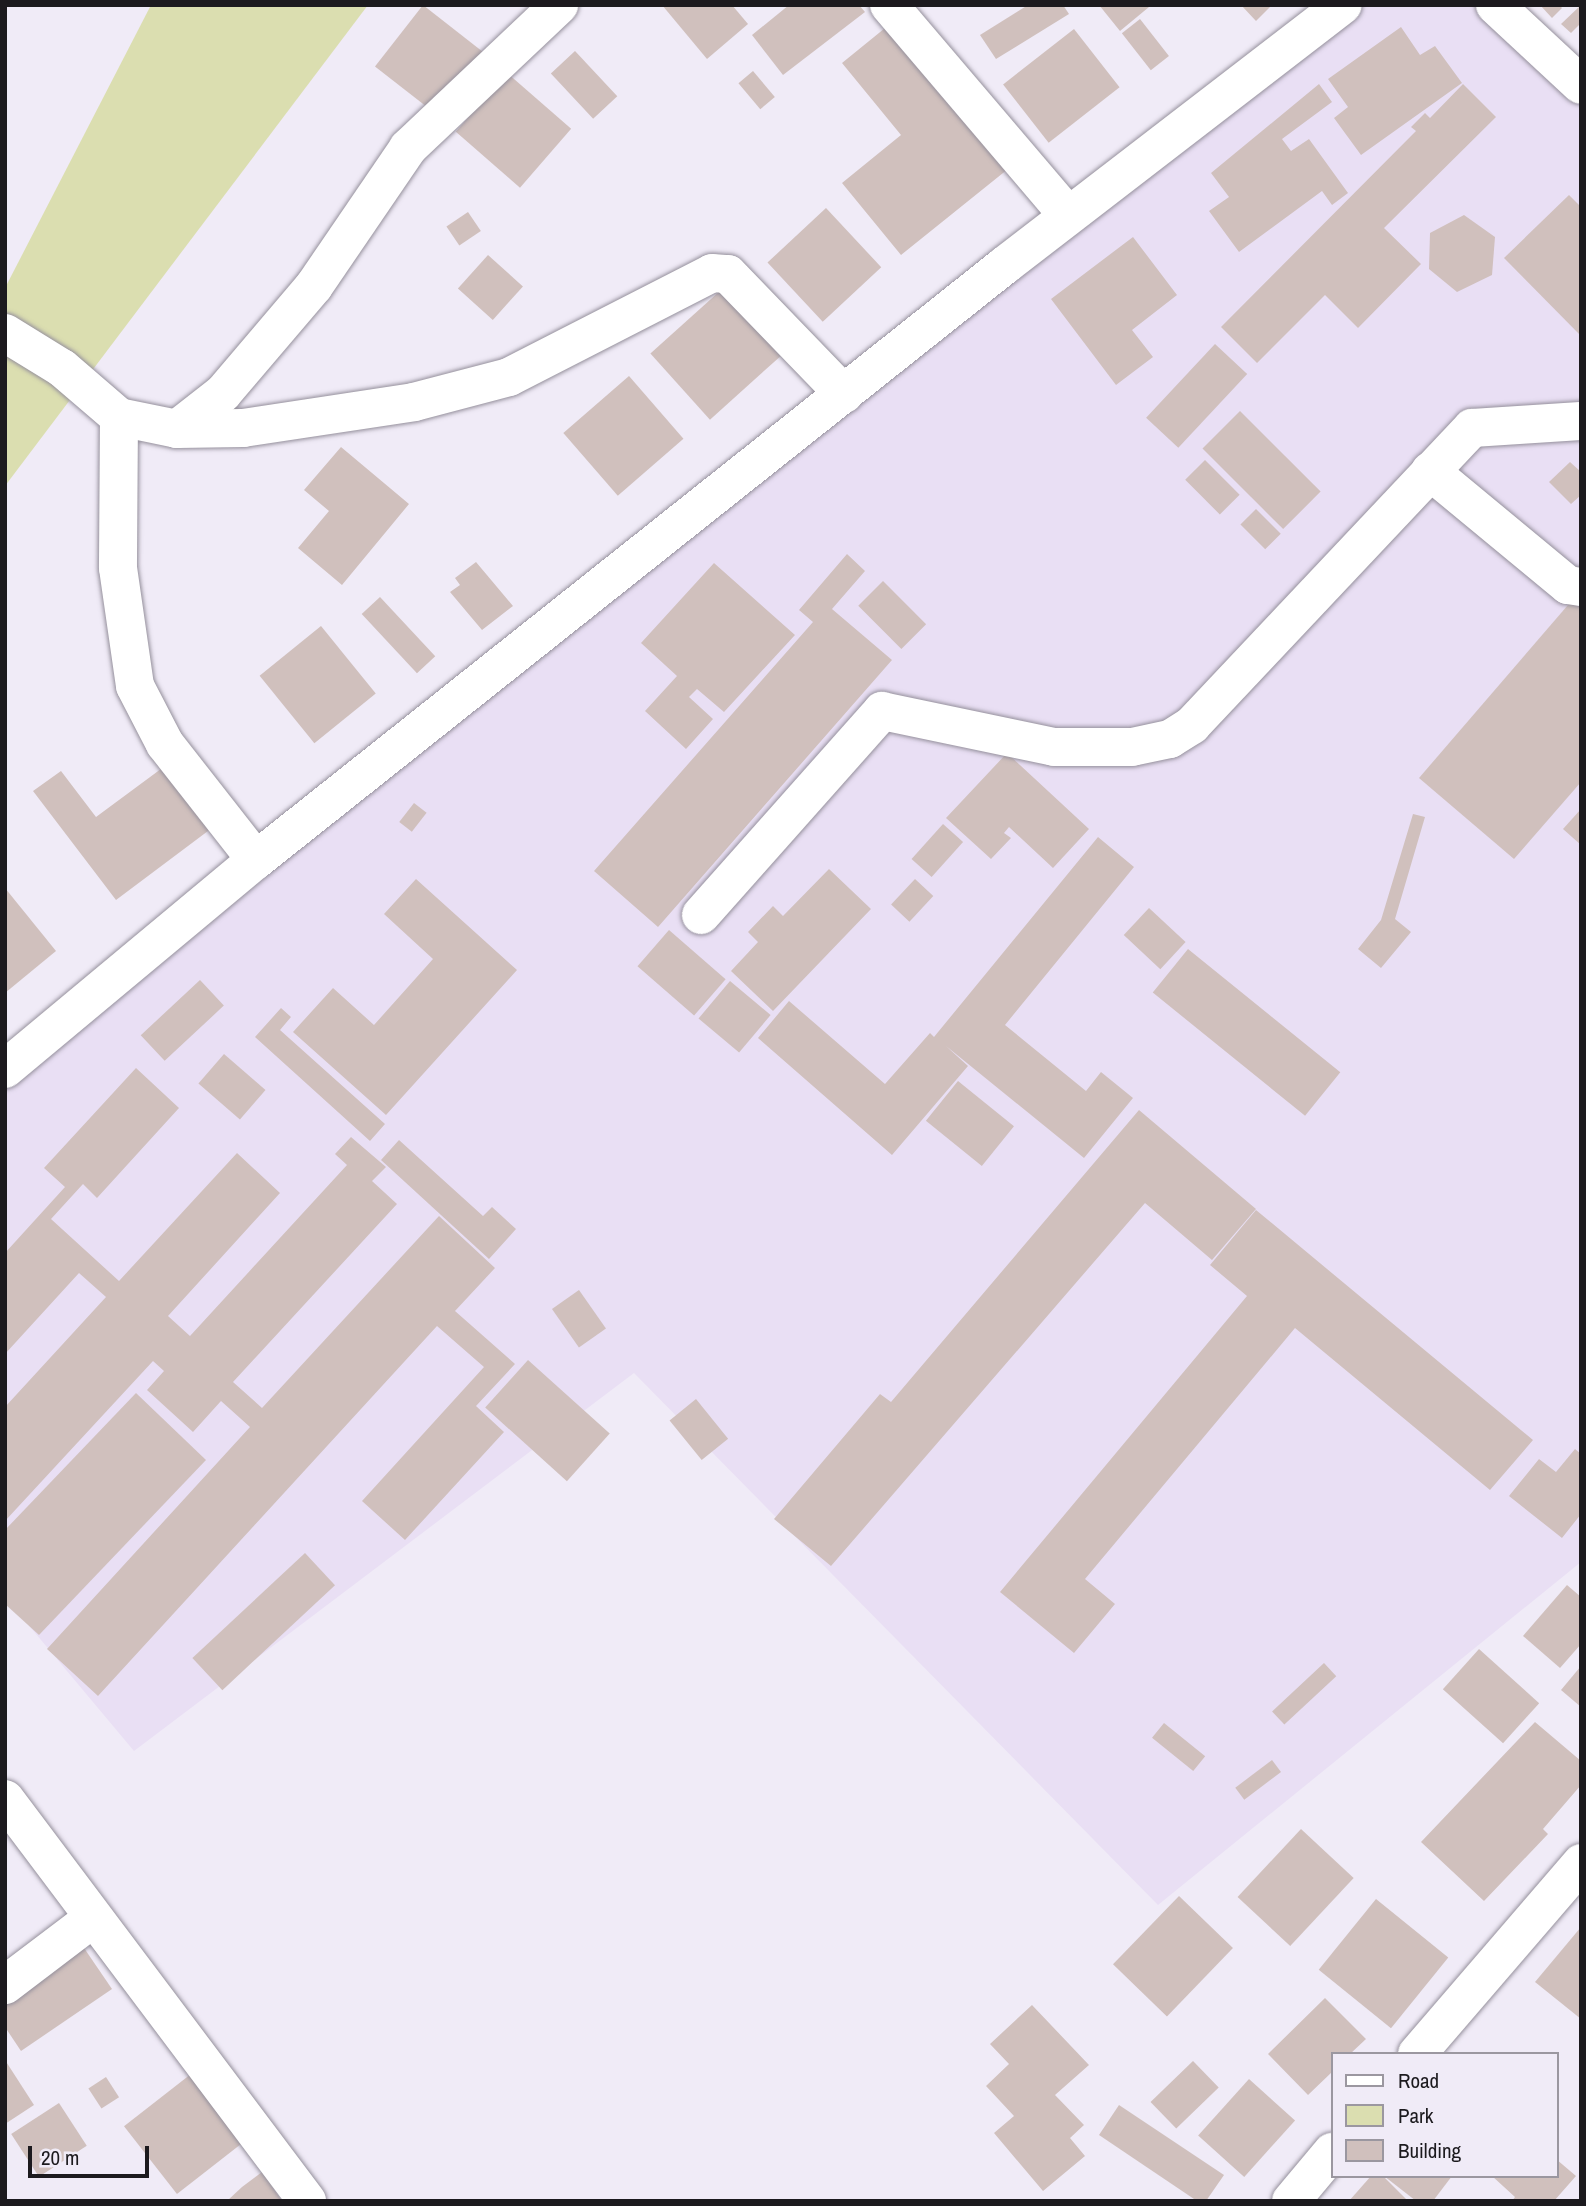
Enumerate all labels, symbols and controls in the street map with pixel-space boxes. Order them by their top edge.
legend [1330,2052,1558,2178]
text: Road [1398,2066,1439,2095]
text: Park [1398,2101,1433,2130]
scale bar [32,2132,152,2176]
text: Building [1398,2136,1461,2165]
text: 20 m [41,2143,79,2172]

